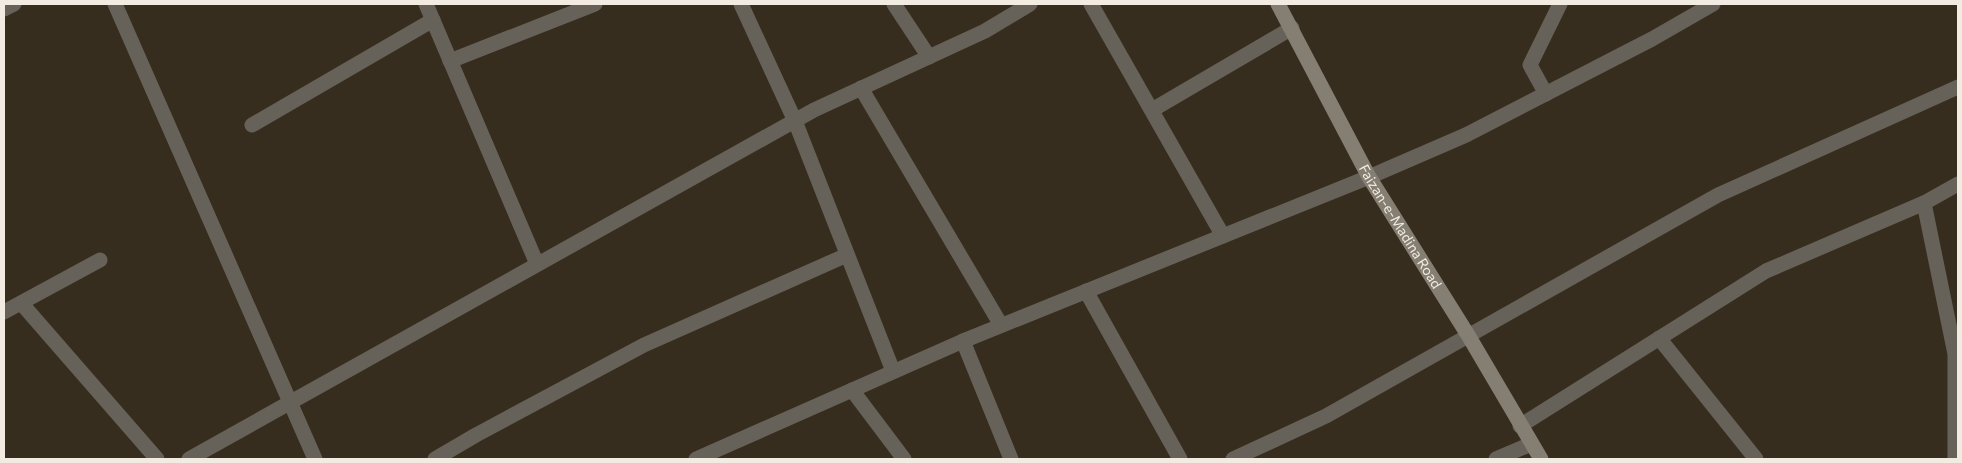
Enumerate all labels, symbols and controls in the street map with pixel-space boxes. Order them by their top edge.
street label: Faizan-e-Madina Road [1356,161,1446,292]

